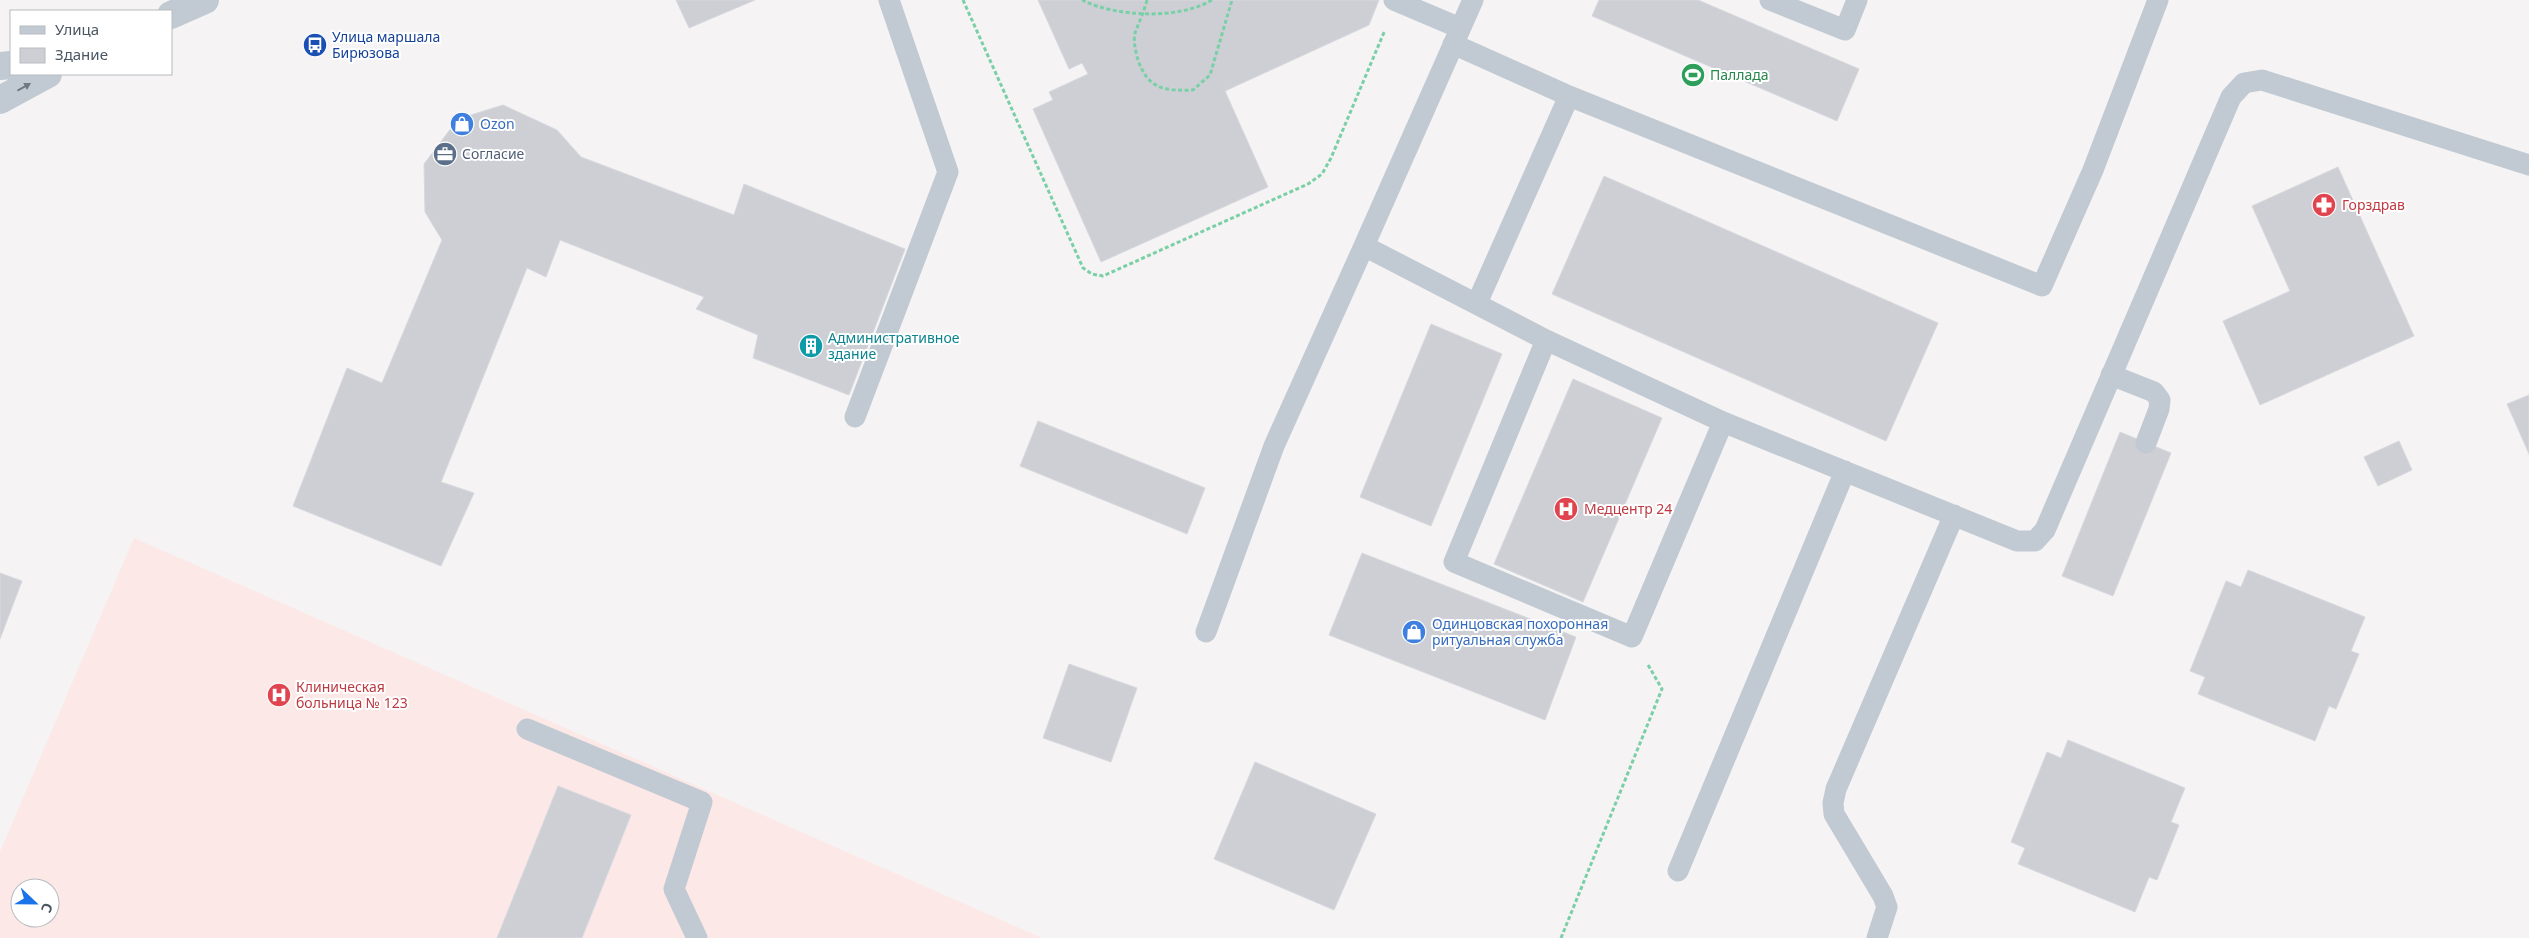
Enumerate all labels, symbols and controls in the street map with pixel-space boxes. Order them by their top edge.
legend [10,10,172,75]
text: Улица [55,19,99,39]
place label: Улица маршала Бирюзова [332,27,440,62]
bus stop icon: Улица маршала Бирюзова [302,32,328,58]
text: Здание [55,44,108,64]
sports icon: Паллада [1680,62,1706,88]
place label: Паллада [1710,65,1769,84]
one-way arrow [17,83,31,91]
shop icon: Ozon [449,111,475,137]
place label: Ozon [480,114,515,133]
office icon: Согласие [432,141,458,167]
place label: Согласие [462,144,525,163]
pharmacy icon: Горздрав [2311,192,2337,218]
place label: Горздрав [2342,195,2405,214]
place label: Административное здание [828,328,960,363]
building icon: Административное здание [798,333,824,359]
hospital icon: Медцентр 24 [1553,496,1579,522]
place label: Медцентр 24 [1584,499,1672,518]
place label: Одинцовская похоронная ритуальная служба [1432,614,1608,649]
shop icon: Одинцовская похоронная ритуальная служба [1401,619,1427,645]
place label: Клиническая больница № 123 [296,677,408,712]
hospital icon: Клиническая больница № 123 [266,682,292,708]
north arrow [10,878,60,928]
text: С [37,900,58,916]

